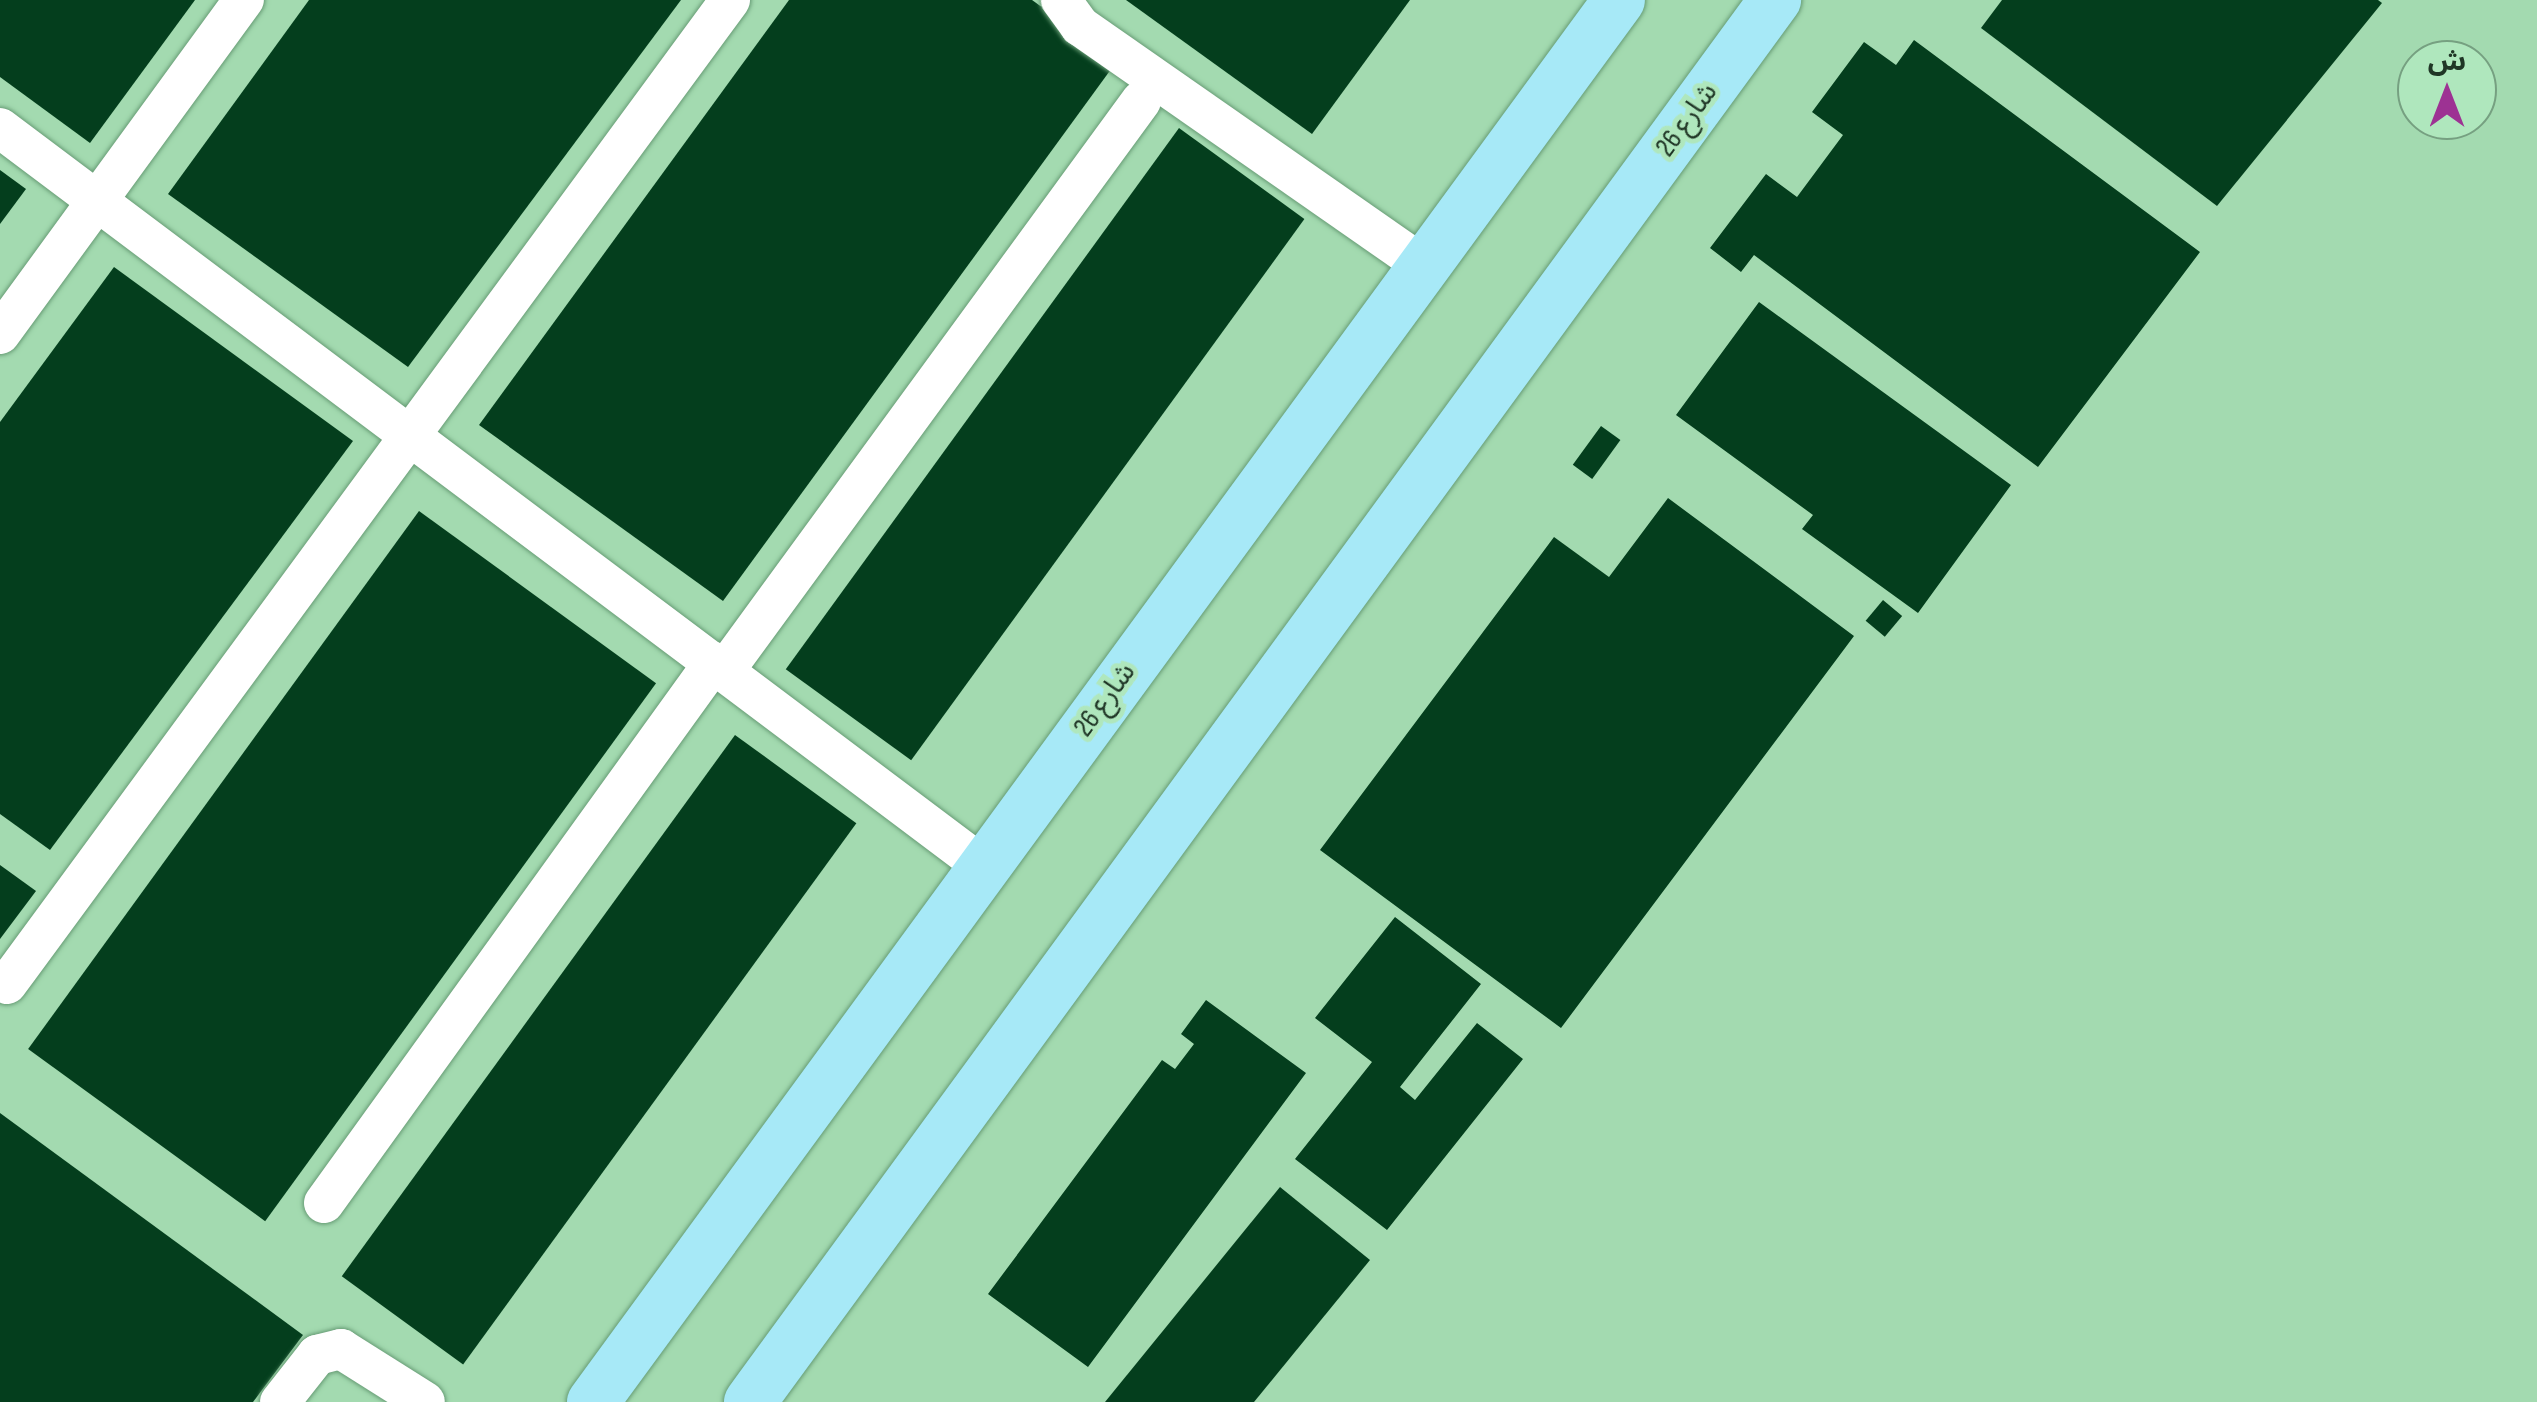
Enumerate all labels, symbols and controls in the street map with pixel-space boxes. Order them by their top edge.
north arrow [2397,40,2497,140]
text: ش [2428,45,2466,78]
street label: شارع 26 [1649,77,1725,163]
street label: شارع 26 [1067,657,1143,743]

